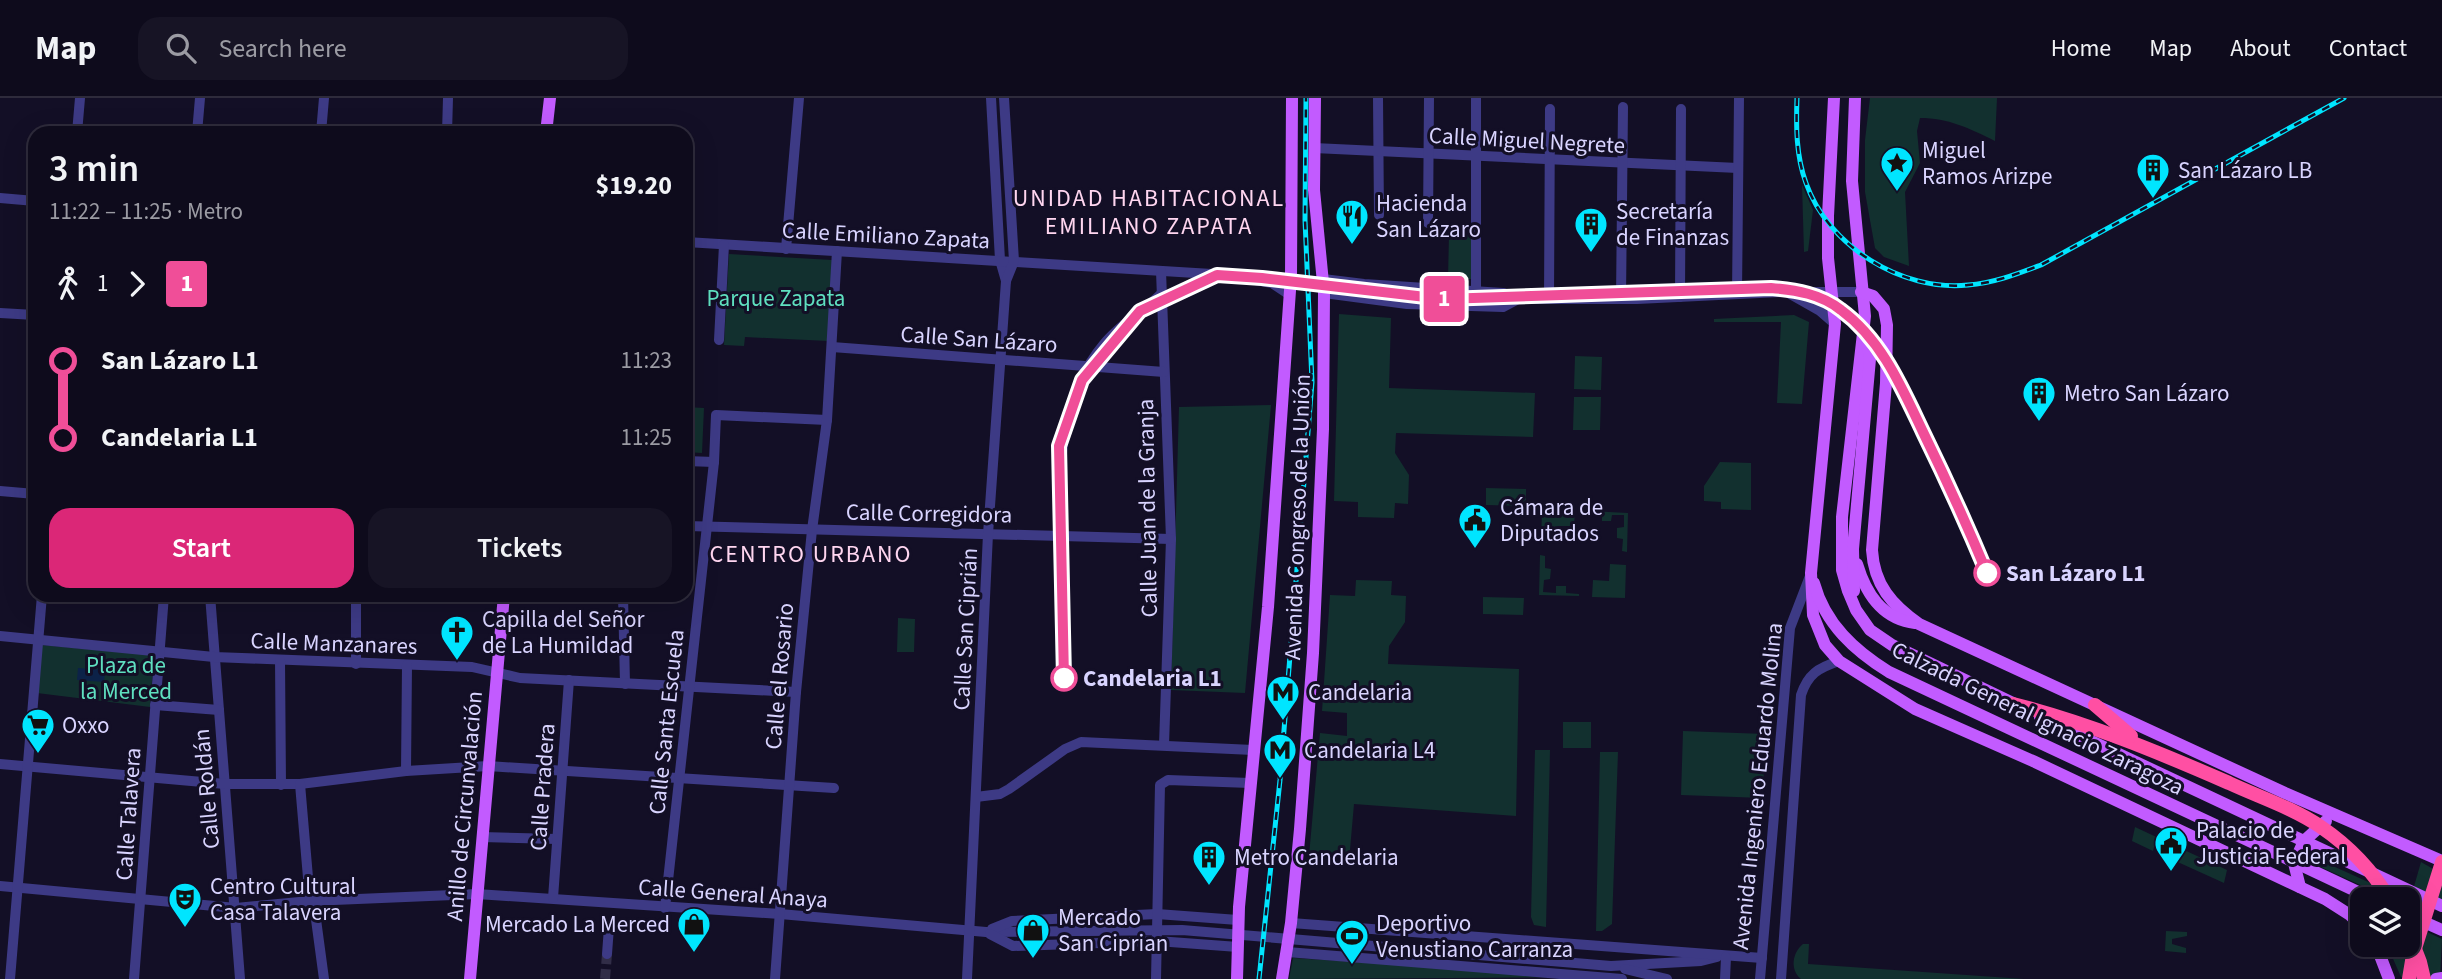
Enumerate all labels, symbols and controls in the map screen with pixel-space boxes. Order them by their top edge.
search box [138,17,628,80]
text: Map [35,25,96,72]
icon: search [162,29,200,67]
text: Search here [218,30,347,67]
text: Home [2051,31,2111,66]
text: Map [2149,31,2192,66]
text: About [2230,31,2291,66]
text: Contact [2329,31,2407,66]
street label: Calle Miguel Negrete [1428,119,1626,162]
place label: Miguel Ramos Arizpe [1922,134,2052,193]
text: 3 min [49,142,139,196]
place icon: Miguel Ramos Arizpe [1878,144,1916,193]
building icon: San Lázaro LB [2134,151,2172,200]
place label: San Lázaro LB [2178,154,2312,187]
text: $19.20 [596,167,672,204]
district label: UNIDAD HABITACIONAL EMILIANO ZAPATA [1013,181,1285,244]
place label: Hacienda San Lázaro [1376,187,1481,246]
text: 11:22 – 11:25 · Metro [49,195,243,228]
place label: Secretaría de Finanzas [1616,195,1729,254]
restaurant icon: Hacienda San Lázaro [1333,197,1371,246]
building icon: Secretaría de Finanzas [1572,205,1610,254]
street label: Calle Emiliano Zapata [781,214,991,257]
icon: walk [49,265,87,303]
icon: forward [118,265,156,303]
text: 1 [180,266,193,301]
text: 1 [97,267,108,300]
line badge: 1 [1421,276,1467,322]
text: 1 [1438,281,1450,316]
park label: Parque Zapata [707,282,845,315]
street label: Calle San Lázaro [899,318,1059,361]
text: San Lázaro L1 [101,342,259,379]
text: 11:23 [621,344,672,377]
street label: Avenida Congreso de la Unión [1276,373,1319,661]
building icon: Metro San Lázaro [2020,374,2058,423]
place label: Metro San Lázaro [2064,377,2229,410]
street label: Calle Juan de la Granja [1129,398,1166,618]
text: Candelaria L1 [101,419,258,456]
text: 11:25 [621,421,672,454]
place label: Cámara de Diputados [1500,491,1603,550]
street label: Calle Corregidora [845,496,1013,531]
public building icon: Cámara de Diputados [1456,501,1494,550]
button: Start [49,508,354,588]
button: Tickets [368,508,672,588]
district label: CENTRO URBANO [710,537,912,572]
street label: Calle San Ciprián [945,547,986,711]
place label: San Lázaro L1 [2006,557,2145,590]
marker: San Lázaro L1 [1974,560,2000,586]
street label: Calle el Rosario [757,601,802,751]
place label: Capilla del Señor de La Humildad [482,603,645,662]
church icon: Capilla del Señor de La Humildad [438,613,476,662]
street label: Avenida Ingeniero Eduardo Molina [1724,621,1791,951]
street label: Calle Manzanares [250,624,418,663]
street label: Calle Santa Escuela [640,628,693,816]
street label: Calzada General Ignacio Zaragoza [1886,633,2190,804]
park label: Plaza de la Merced [80,649,172,708]
place label: Candelaria L1 [1083,662,1222,695]
marker: Candelaria L1 [1051,665,1077,691]
metro station icon: Candelaria [1264,673,1302,722]
place label: Candelaria [1308,676,1412,709]
street label: Anillo de Circunvalación [438,690,491,923]
supermarket icon: Oxxo [19,706,57,755]
place label: Oxxo [62,709,110,742]
street label: Calle Pradera [522,722,563,852]
street label: Calle Roldán [185,727,228,850]
metro station icon: Candelaria L4 [1261,731,1299,780]
place label: Candelaria L4 [1304,734,1435,767]
street label: Calle Talavera [107,746,150,882]
place label: Palacio de Justicia Federal [2196,814,2346,873]
public building icon: Palacio de Justicia Federal [2152,824,2190,873]
building icon: Metro Candelaria [1190,838,1228,887]
place label: Metro Candelaria [1234,841,1399,874]
place label: Centro Cultural Casa Talavera [210,870,356,929]
street label: Calle General Anaya [637,870,829,917]
theatre icon: Centro Cultural Casa Talavera [166,880,204,929]
map controls [2350,887,2420,957]
button: layers [2350,887,2420,957]
place label: Mercado San Ciprian [1058,901,1168,960]
shop icon: Mercado La Merced [675,905,713,954]
place label: Deportivo Venustiano Carranza [1376,907,1573,966]
place label: Mercado La Merced [485,908,670,941]
shop icon: Mercado San Ciprian [1014,911,1052,960]
sports icon: Deportivo Venustiano Carranza [1333,917,1371,966]

